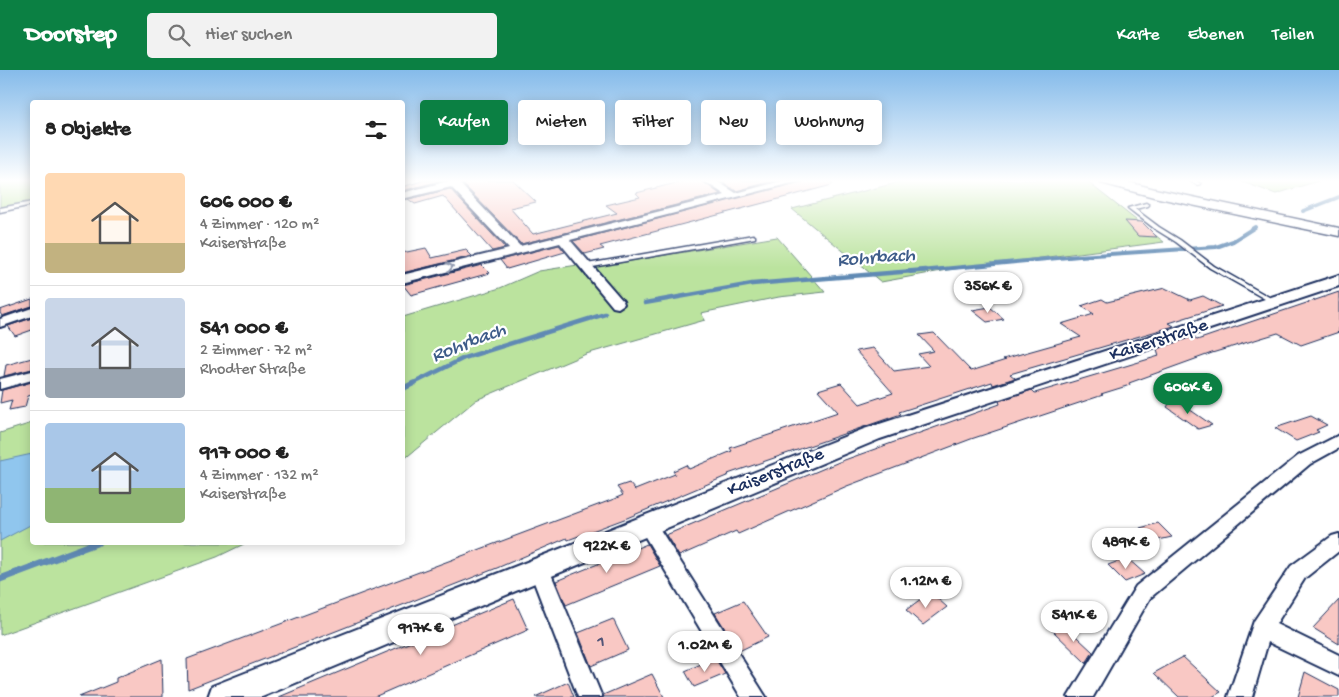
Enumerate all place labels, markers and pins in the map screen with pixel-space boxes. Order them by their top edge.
pin: 356K € [947,272,1029,314]
pin: 606K € [1147,372,1229,415]
pin: 489K € [1085,528,1167,570]
pin: 922K € [566,532,648,574]
pin: 1.12M € [880,566,972,609]
pin: 541K € [1033,600,1115,643]
pin: 917K € [380,614,462,656]
pin: 1.02M € [659,630,751,673]

